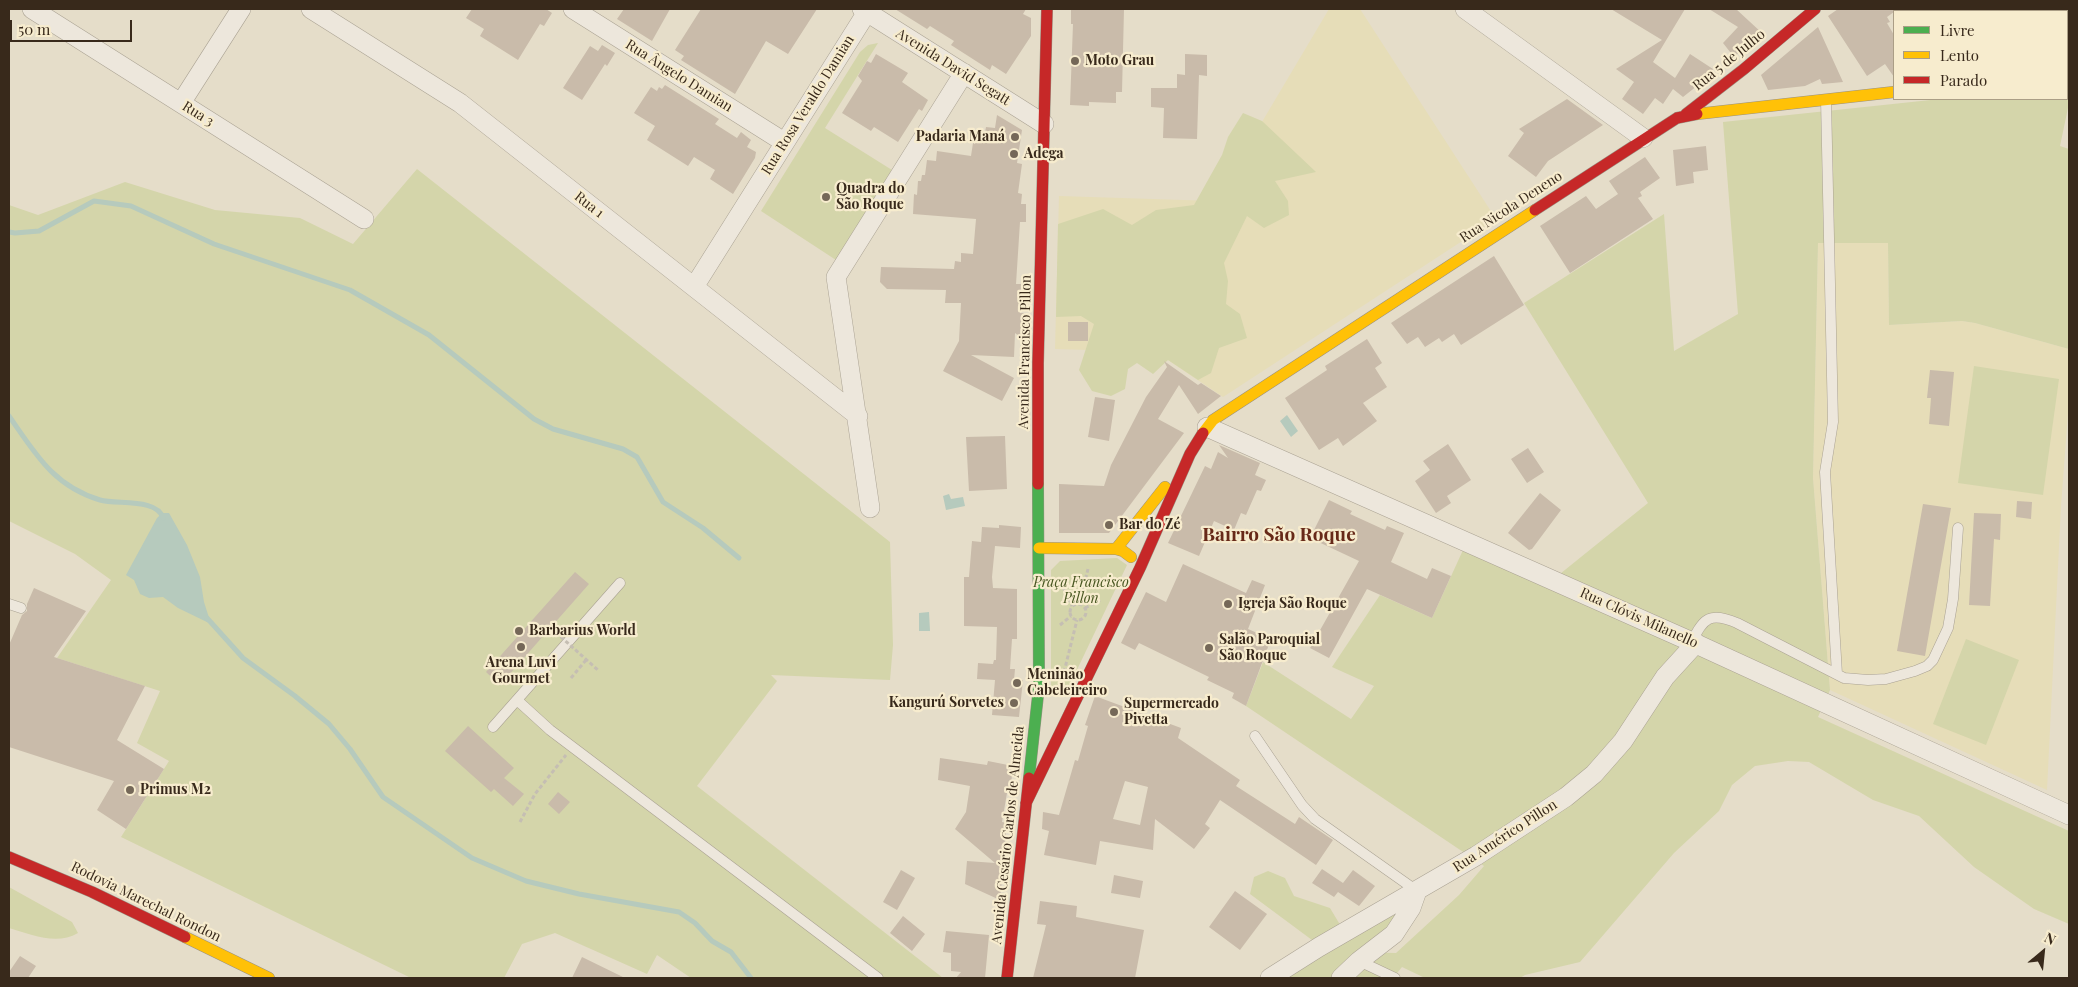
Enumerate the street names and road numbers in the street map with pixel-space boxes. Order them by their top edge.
street label: Avenida David Segatt [893,25,1013,109]
street label: Rua 5 de Julho [1689,26,1769,94]
street label: Rua Rosa Veraldo Damian [758,32,858,178]
street label: Rua Ângelo Damian [622,36,736,116]
street label: Rua 3 [179,98,217,130]
street label: Rua Nicola Deneno [1457,168,1565,246]
street label: Rua 1 [571,188,607,222]
street label: Avenida Francisco Pillon [1015,275,1035,429]
street label: Rua Clóvis Milanello [1577,584,1701,652]
street label: Avenida Cesário Carlos de Almeida [988,725,1028,945]
street label: Rua Américo Pillon [1450,796,1560,876]
street label: Rodovia Marechal Rondon [68,858,224,946]

